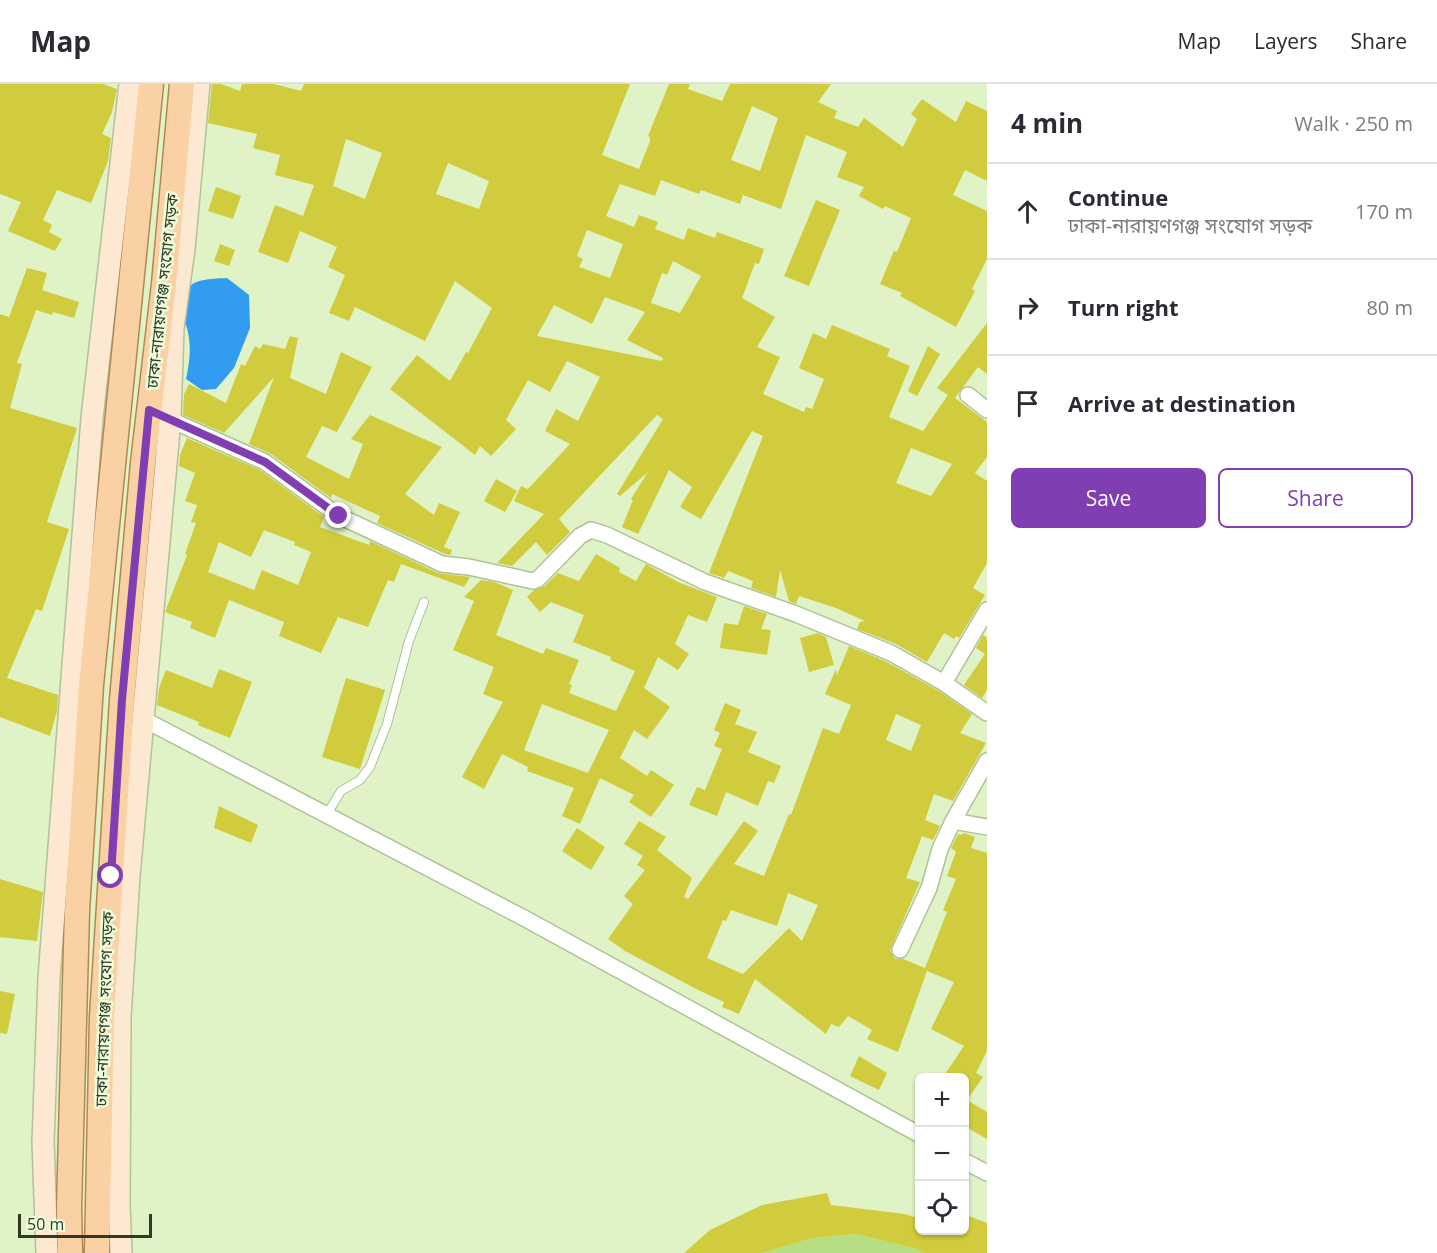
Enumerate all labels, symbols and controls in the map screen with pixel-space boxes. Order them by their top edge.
text: Map [30,22,91,60]
text: Map [1178,27,1221,55]
text: Layers [1254,27,1318,55]
text: Share [1351,27,1407,55]
text: 4 min [1011,105,1083,141]
text: Walk · 250 m [1294,110,1413,137]
text: Continue [1068,182,1168,212]
street label: ঢাকা-নারায়ণগঞ্জ সংযোগ সড়ক [141,192,183,390]
icon: ahead [1011,195,1044,228]
text: 170 m [1355,198,1413,225]
text: ঢাকা-নারায়ণগঞ্জ সংযোগ সড়ক [1068,212,1312,239]
icon: right [1011,291,1044,324]
text: Turn right [1068,292,1179,322]
text: 80 m [1366,294,1413,321]
icon: arrive [1011,387,1044,420]
text: Arrive at destination [1068,388,1296,418]
button: Save [1011,468,1206,528]
button: Share [1218,468,1413,528]
route end [325,502,351,528]
route start [97,862,123,888]
street label: ঢাকা-নারায়ণগঞ্জ সংযোগ সড়ক [90,910,118,1108]
map controls [915,1073,969,1235]
button: + [915,1073,969,1127]
button: − [915,1127,969,1181]
button: locate [915,1181,969,1235]
scale bar [18,1211,152,1238]
text: 50 m [27,1213,64,1235]

